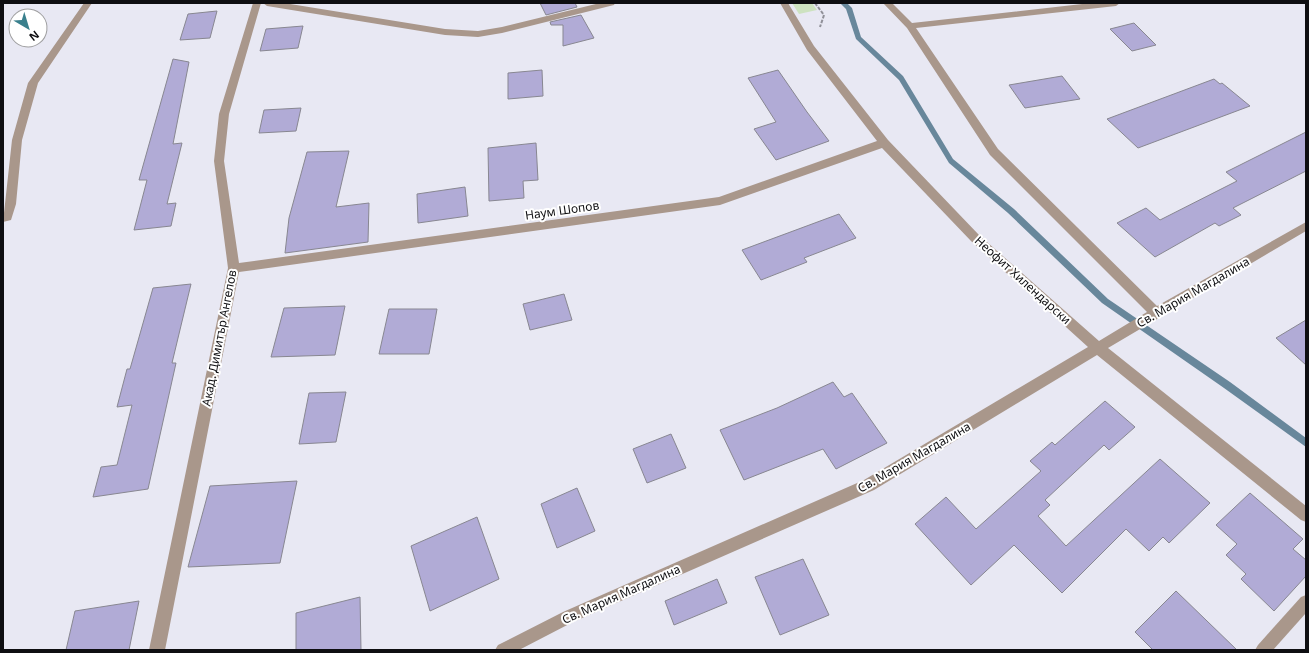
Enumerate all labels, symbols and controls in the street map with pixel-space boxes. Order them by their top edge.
north arrow [8,8,48,48]
text: N [26,28,43,45]
street label: Наум Шопов [524,196,600,224]
street label: Неофит Хилендарски [971,232,1075,328]
street label: Св. Мария Магдалина [1133,253,1253,331]
street label: Акад. Димитър Ангелов [197,268,241,408]
street label: Св. Мария Магдалина [854,418,974,496]
street label: Св. Мария Магдалина [559,560,683,628]

